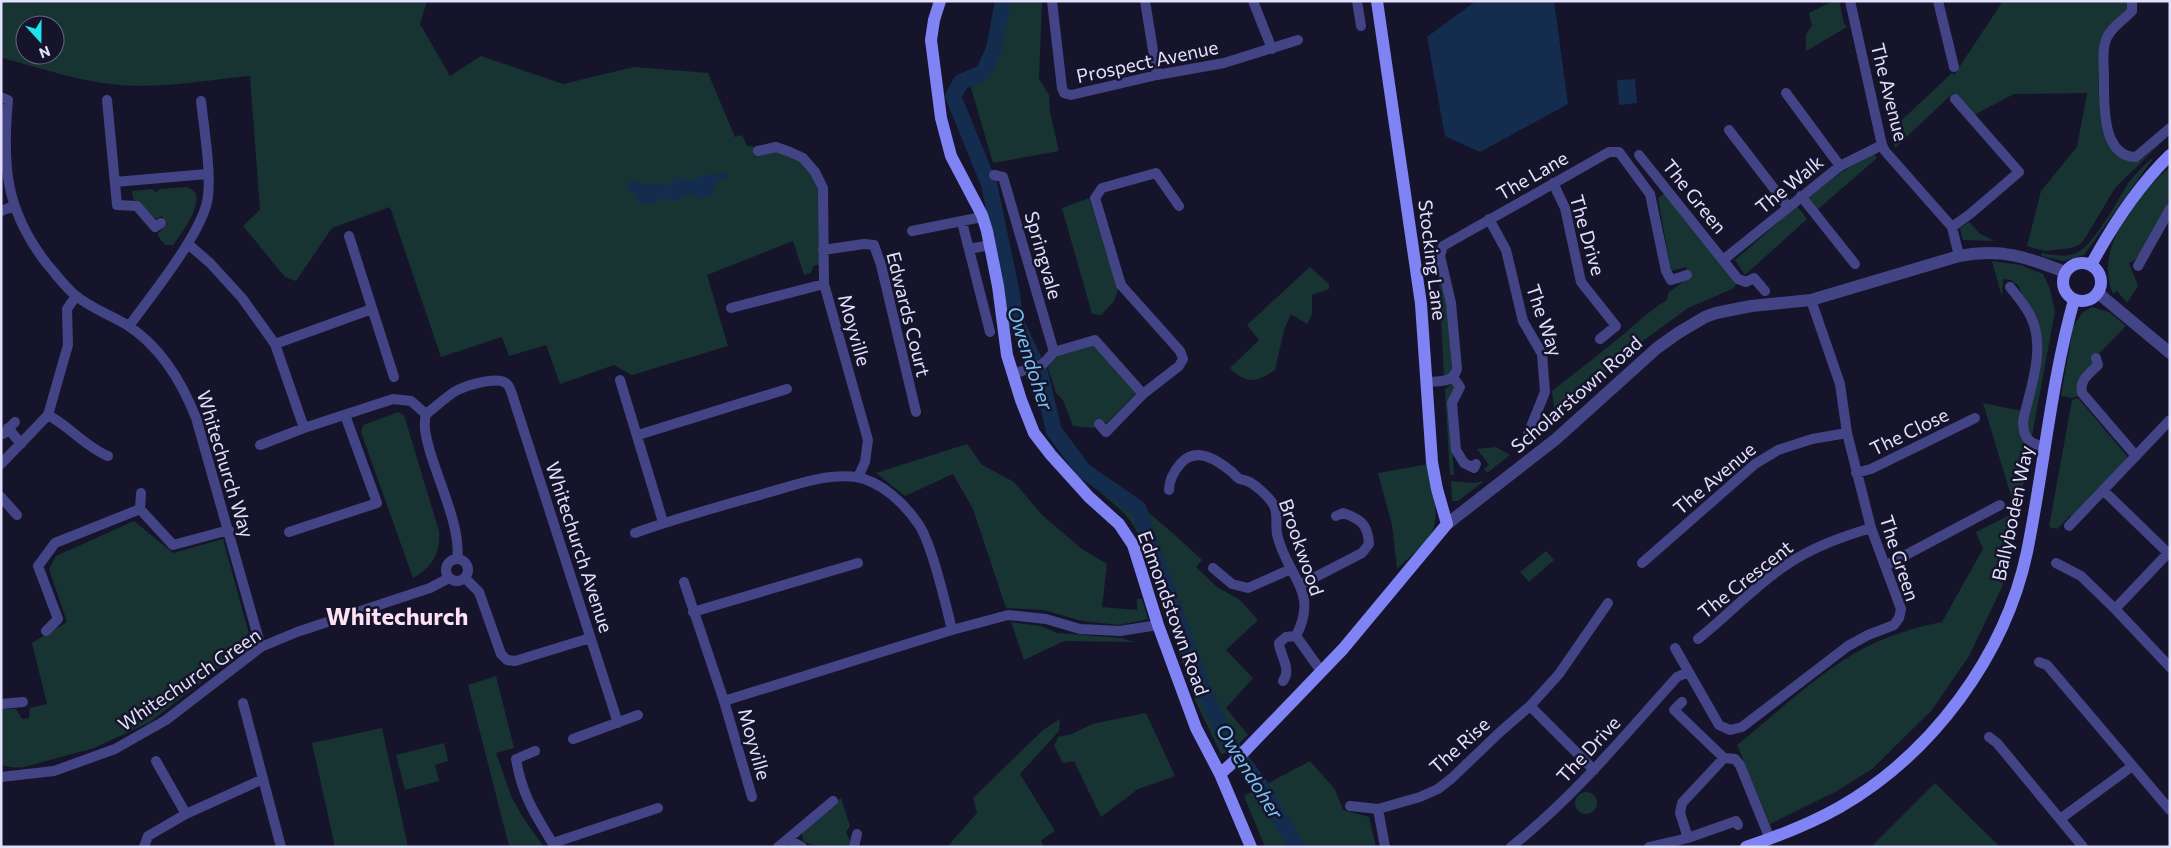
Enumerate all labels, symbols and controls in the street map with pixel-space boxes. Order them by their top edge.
north arrow [15,15,65,65]
street label: Prospect Avenue [1074,35,1220,87]
street label: The Avenue [1867,41,1913,143]
text: N [37,43,53,62]
street label: The Lane [1492,145,1572,205]
street label: The Walk [1751,150,1827,218]
street label: The Green [1658,154,1732,238]
street label: The Drive [1566,192,1610,278]
street label: Stocking Lane [1414,199,1452,321]
street label: Springvale [1020,208,1068,302]
street label: Edwards Court [882,249,936,379]
street label: The Way [1522,281,1568,359]
street label: Moyville [834,292,876,368]
water label: Owendoher [1003,303,1059,414]
street label: Scholarstown Road [1506,331,1646,457]
street label: Whitechurch Way [193,388,259,541]
street label: The Close [1866,402,1952,460]
street label: The Avenue [1668,437,1760,519]
street label: Ballyboden Way [1986,443,2038,583]
street label: Whitechurch Avenue [542,459,618,635]
street label: Brookwood [1275,495,1329,599]
street label: The Green [1875,512,1925,604]
street label: Edmondstown Road [1134,528,1214,698]
street label: The Crescent [1693,535,1797,623]
district label: Whitechurch [326,601,468,630]
street label: Whitechurch Green [113,623,265,735]
street label: Moyville [734,706,776,782]
street label: The Drive [1551,711,1625,787]
street label: The Rise [1424,712,1494,778]
water label: Owendoher [1211,719,1289,824]

